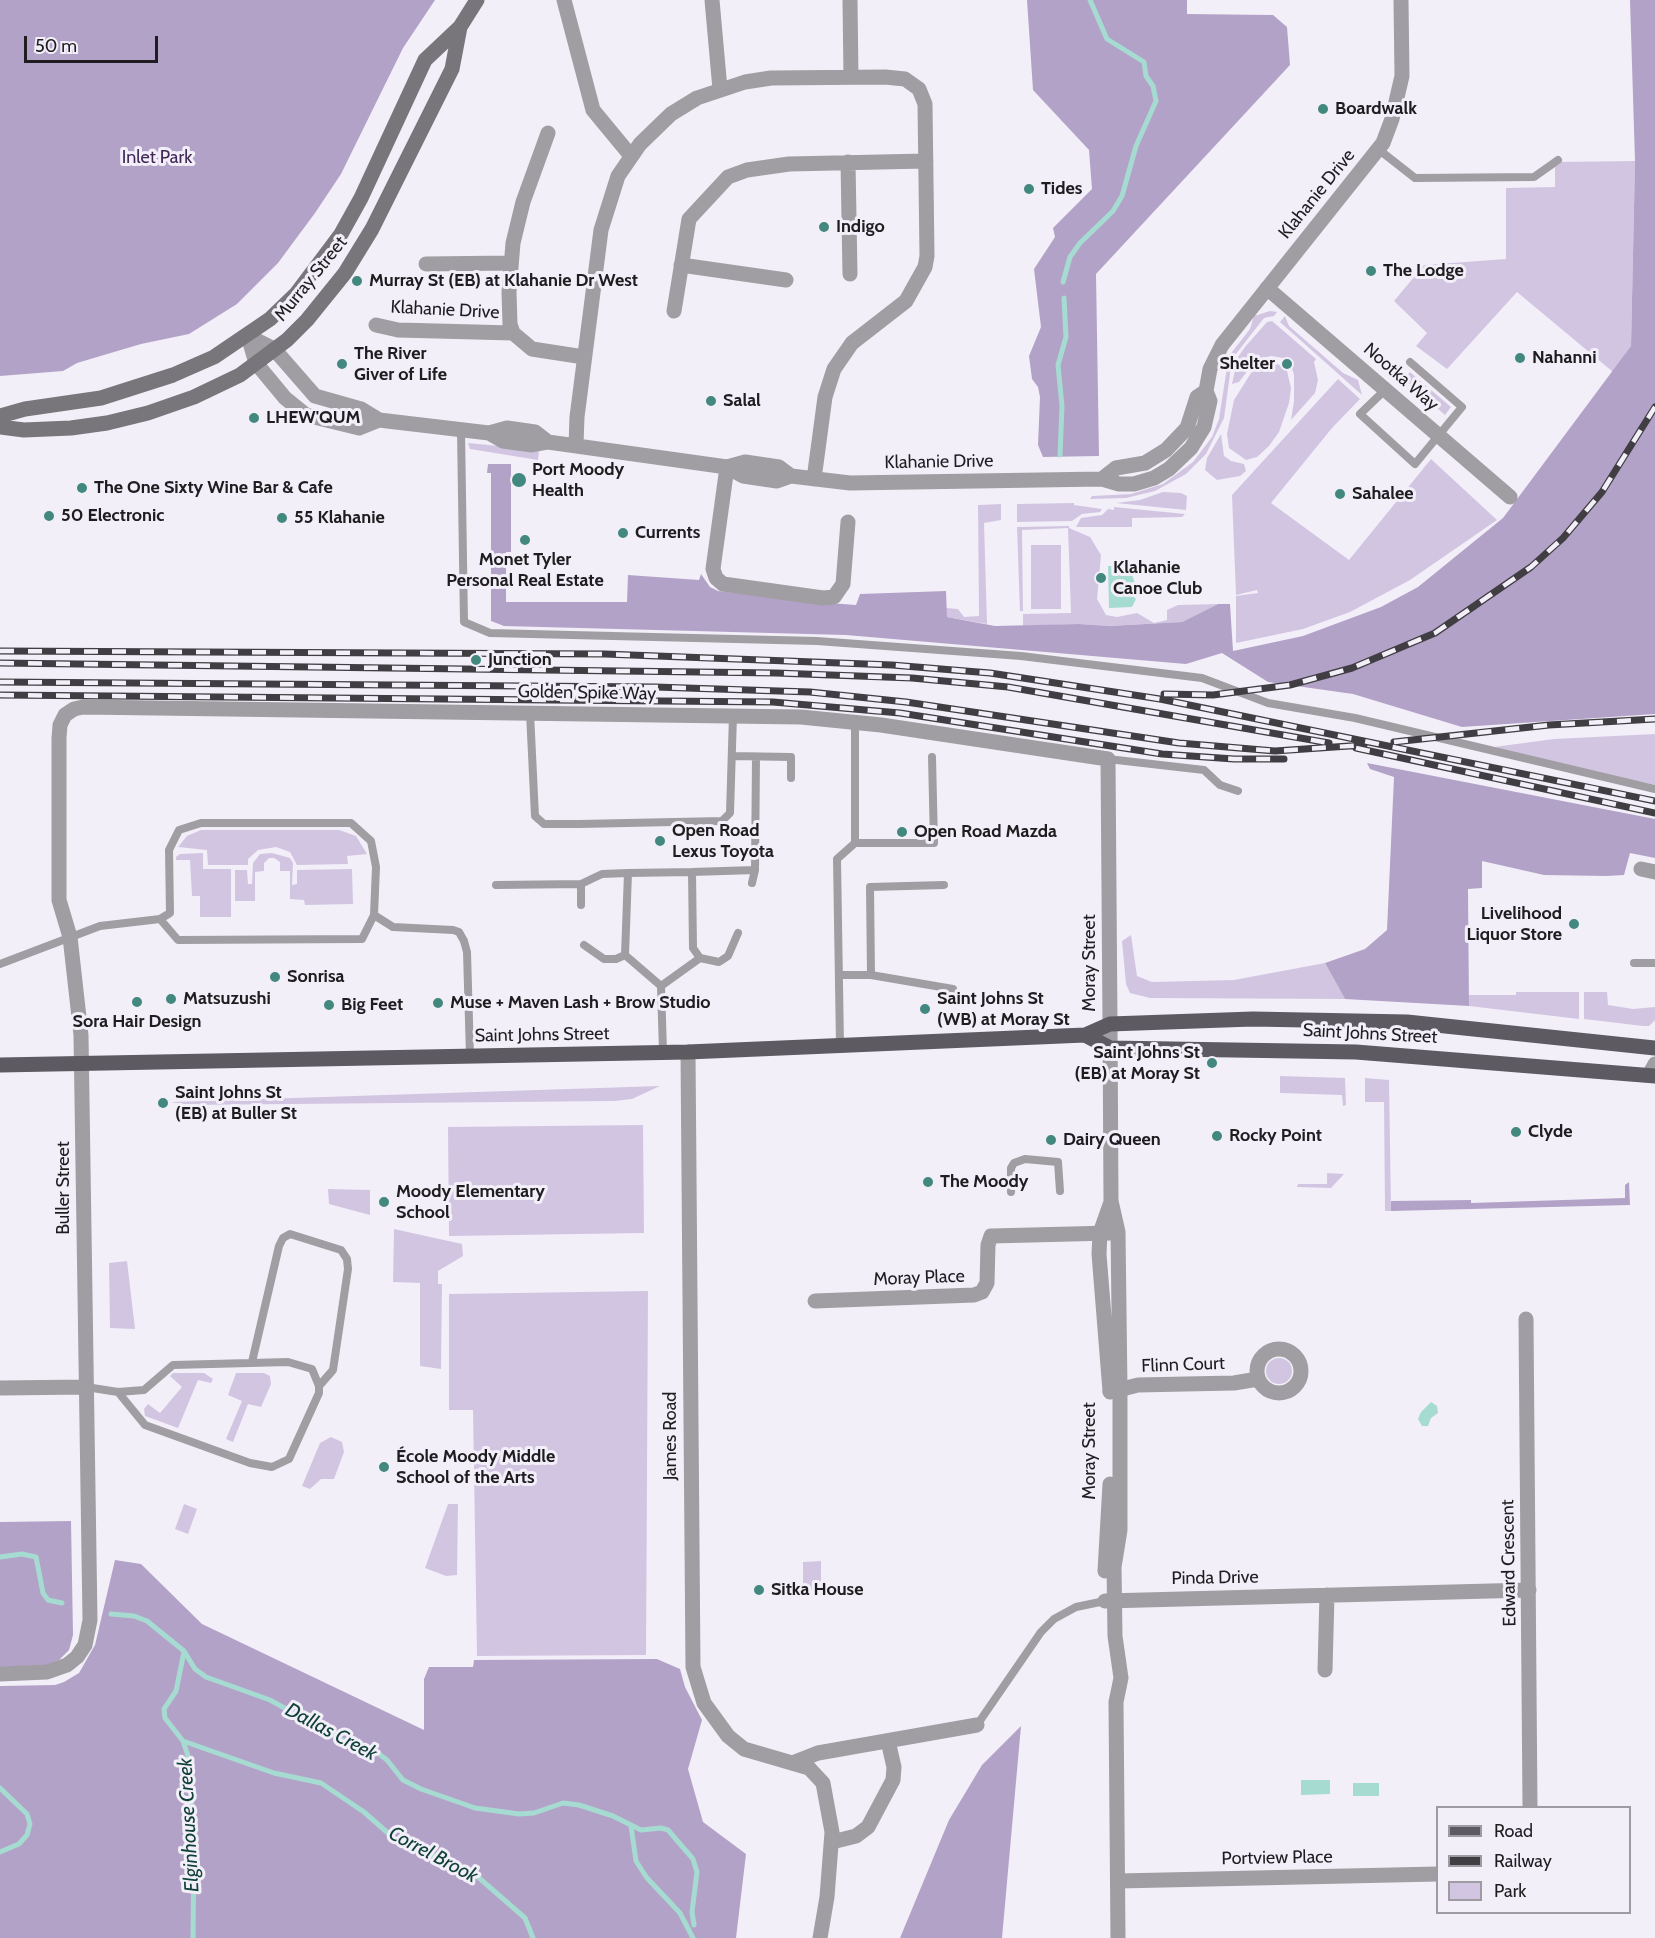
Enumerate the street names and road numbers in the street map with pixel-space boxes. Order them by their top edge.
street label: Klahanie Drive [1274,145,1360,243]
street label: Murray Street [270,232,352,326]
street label: Klahanie Drive [390,296,500,324]
street label: Nootka Way [1359,339,1443,415]
street label: Klahanie Drive [884,450,994,474]
street label: Golden Spike Way [518,681,656,705]
street label: Moray Street [1079,914,1101,1012]
street label: Saint Johns Street [1302,1020,1438,1048]
street label: Saint Johns Street [474,1023,610,1047]
street label: Buller Street [53,1141,75,1235]
street label: Moray Place [873,1266,965,1290]
street label: Flinn Court [1141,1353,1225,1377]
street label: James Road [660,1392,682,1480]
street label: Moray Street [1079,1402,1101,1500]
street label: Edward Crescent [1497,1499,1521,1627]
street label: Pinda Drive [1171,1566,1259,1590]
street label: Portview Place [1221,1846,1333,1870]

